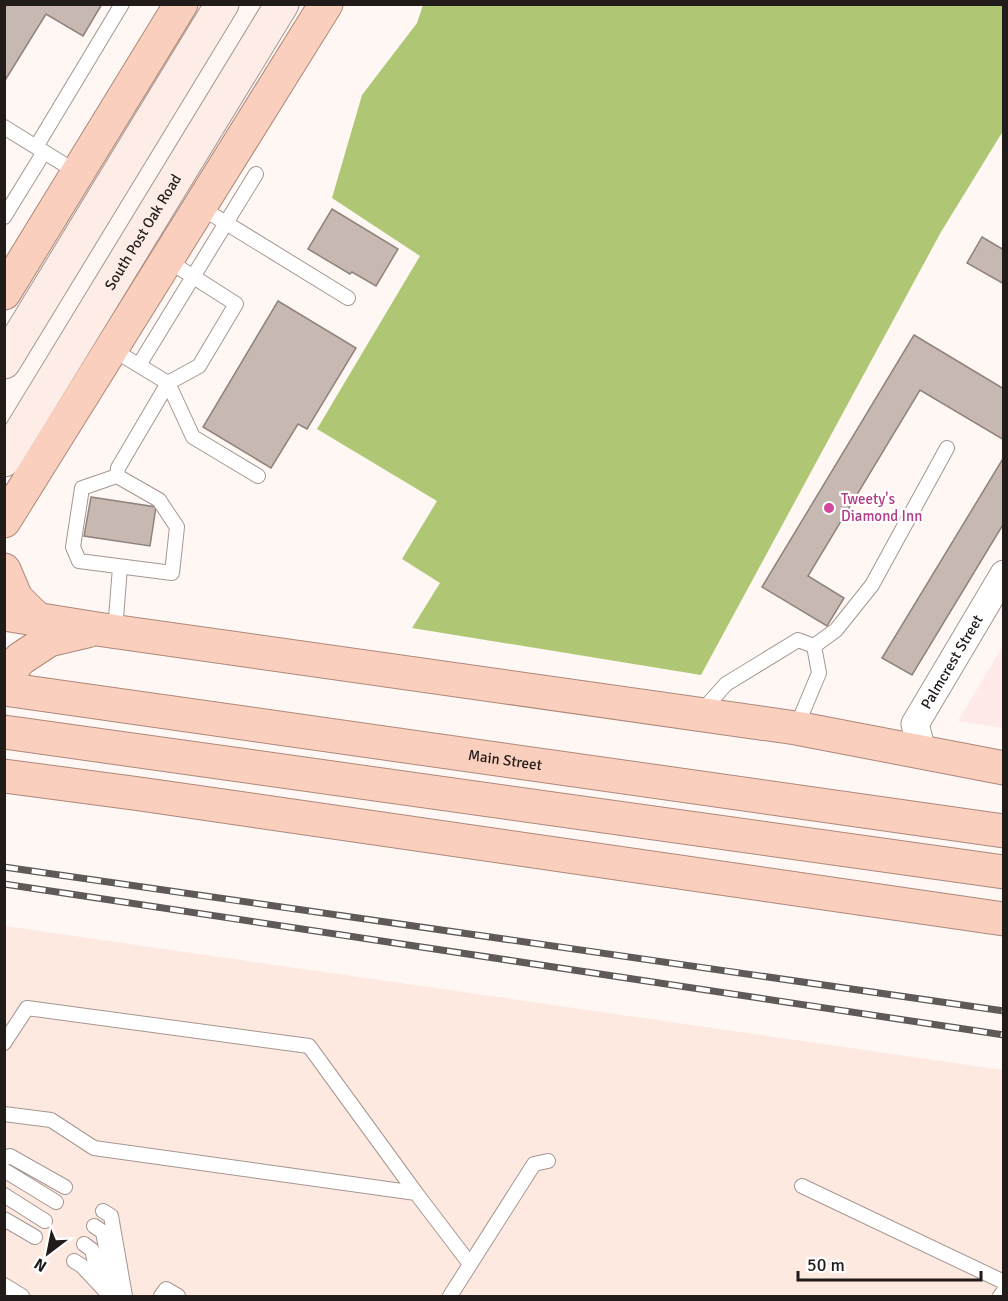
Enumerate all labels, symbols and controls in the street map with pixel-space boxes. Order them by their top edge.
street label: South Post Oak Road [101,171,185,293]
place label: Tweety's Diamond Inn [841,490,922,525]
marker: Tweety's Diamond Inn [822,501,836,515]
street label: Palmcrest Street [917,612,987,712]
street label: Main Street [467,746,543,774]
north arrow [18,1223,78,1283]
scale bar [798,1244,981,1282]
text: N [31,1253,51,1276]
text: 50 m [807,1254,845,1276]

